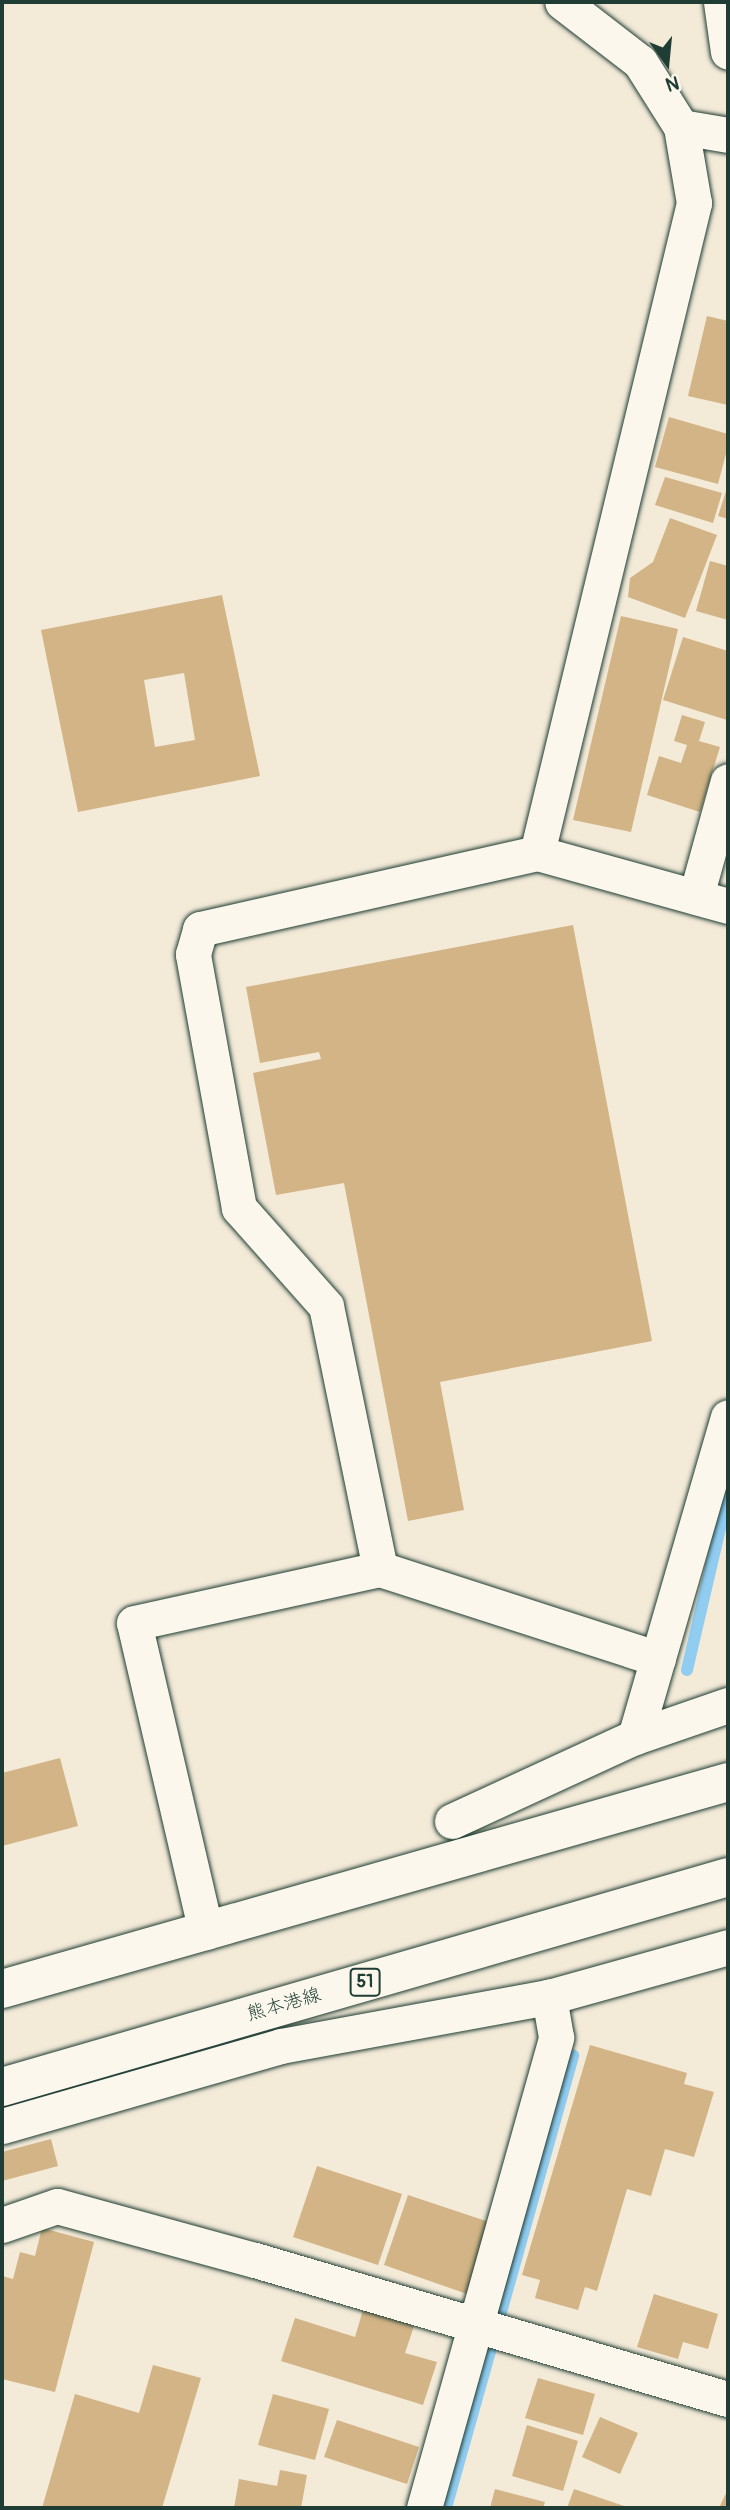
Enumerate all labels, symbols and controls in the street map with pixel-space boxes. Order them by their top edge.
north arrow [632,28,702,98]
text: N [663,70,682,97]
road number: 51 [349,1968,381,1996]
street label: 熊本港線 [244,1984,324,2026]

